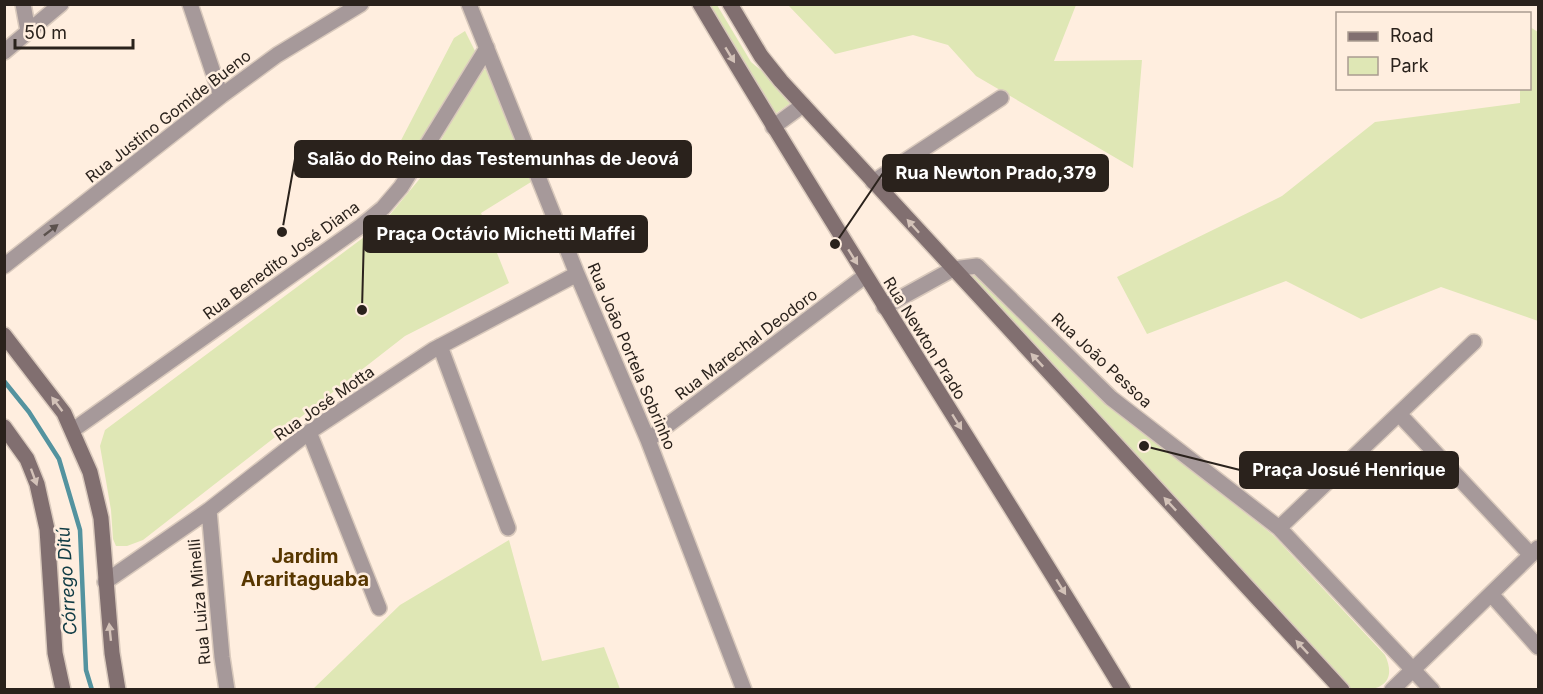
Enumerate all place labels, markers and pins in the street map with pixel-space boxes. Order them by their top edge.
callout: Salão do Reino das Testemunhas de Jeová [295,141,691,177]
callout: Rua Newton Prado,379 [883,155,1108,191]
callout: Praça Octávio Michetti Maffei [364,216,647,252]
callout: Praça Josué Henrique [1240,452,1458,488]

